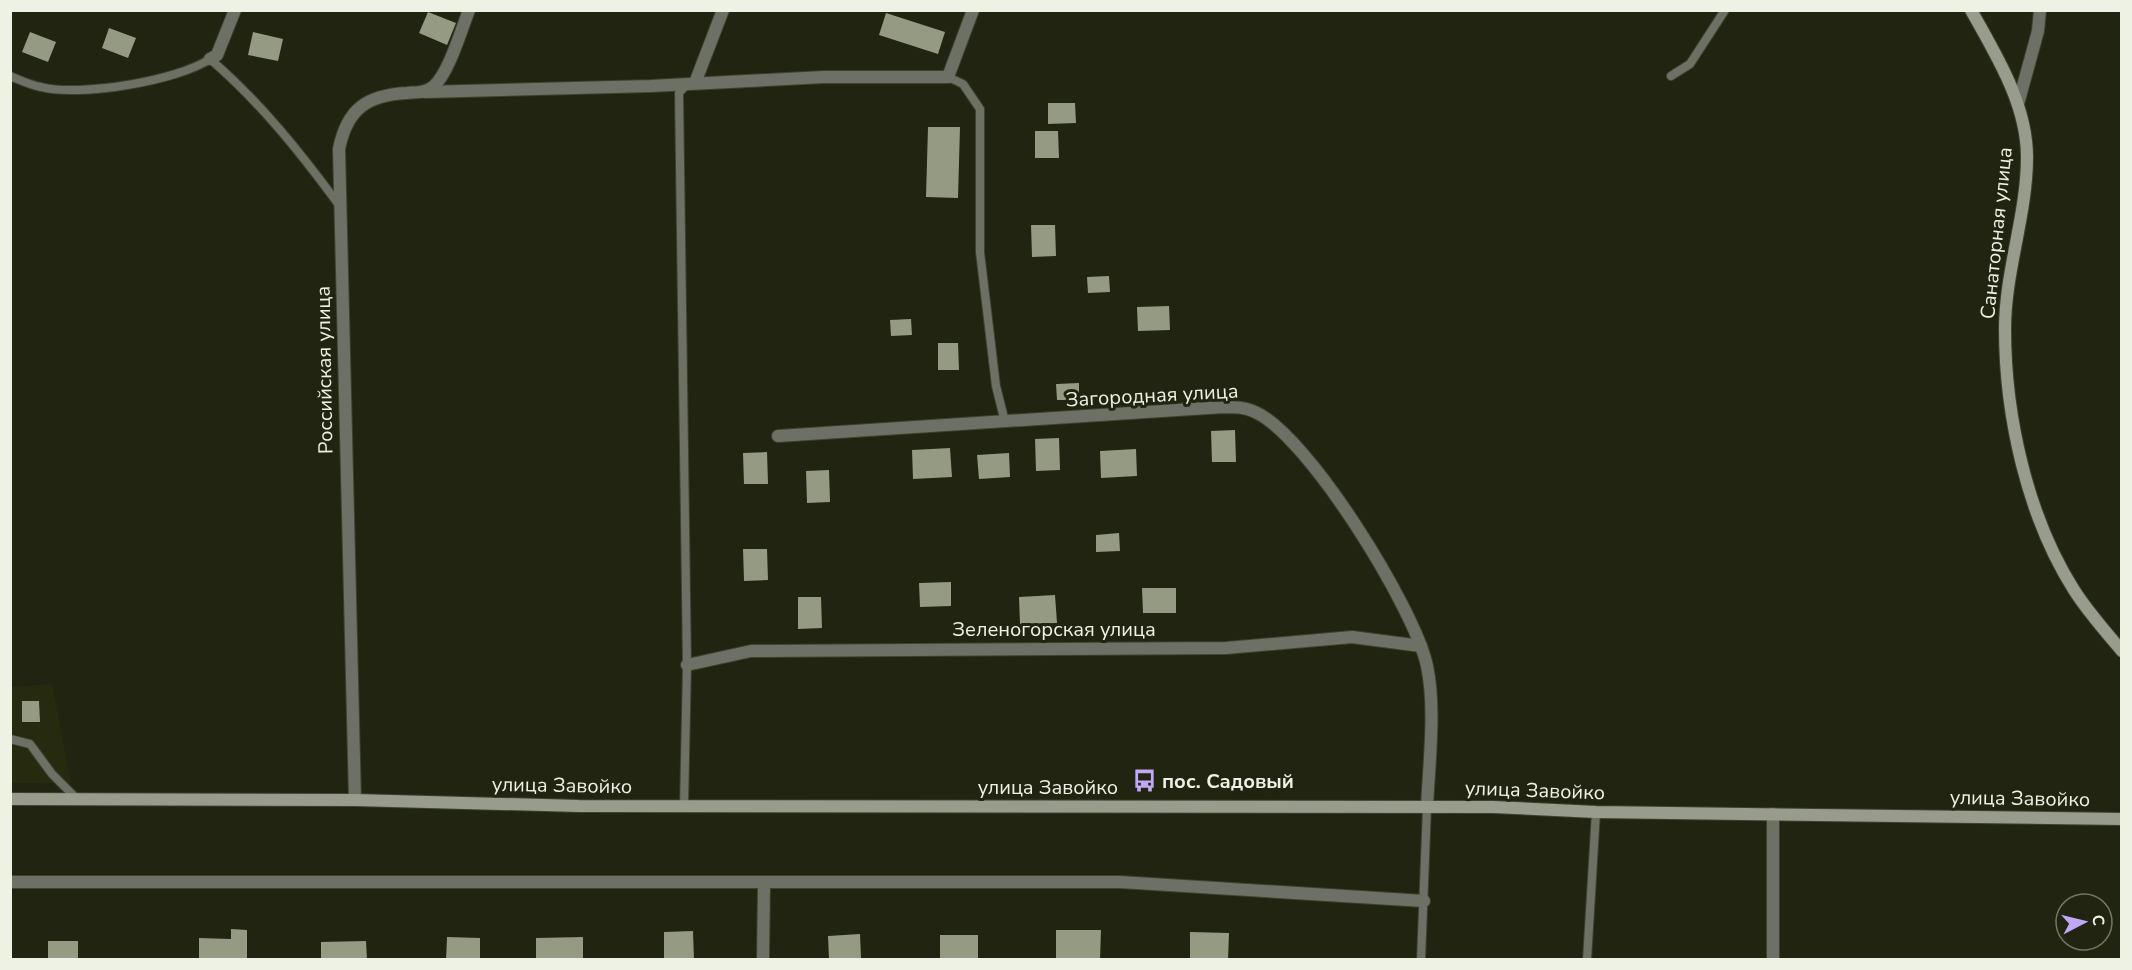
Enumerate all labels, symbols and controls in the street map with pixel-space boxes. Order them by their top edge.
street label: Санаторная улица [1974,146,2019,320]
street label: Российская улица [310,286,339,454]
street label: Загородная улица [1065,377,1239,414]
street label: Зеленогорская улица [952,616,1156,643]
bus stop icon: пос. Садовый [1131,768,1157,794]
place label: пос. Садовый [1162,768,1294,795]
street label: улица Завойко [492,771,632,800]
street label: улица Завойко [978,774,1118,801]
street label: улица Завойко [1464,775,1606,806]
street label: улица Завойко [1950,784,2090,813]
north arrow [2054,892,2114,952]
text: С [2086,914,2109,927]

